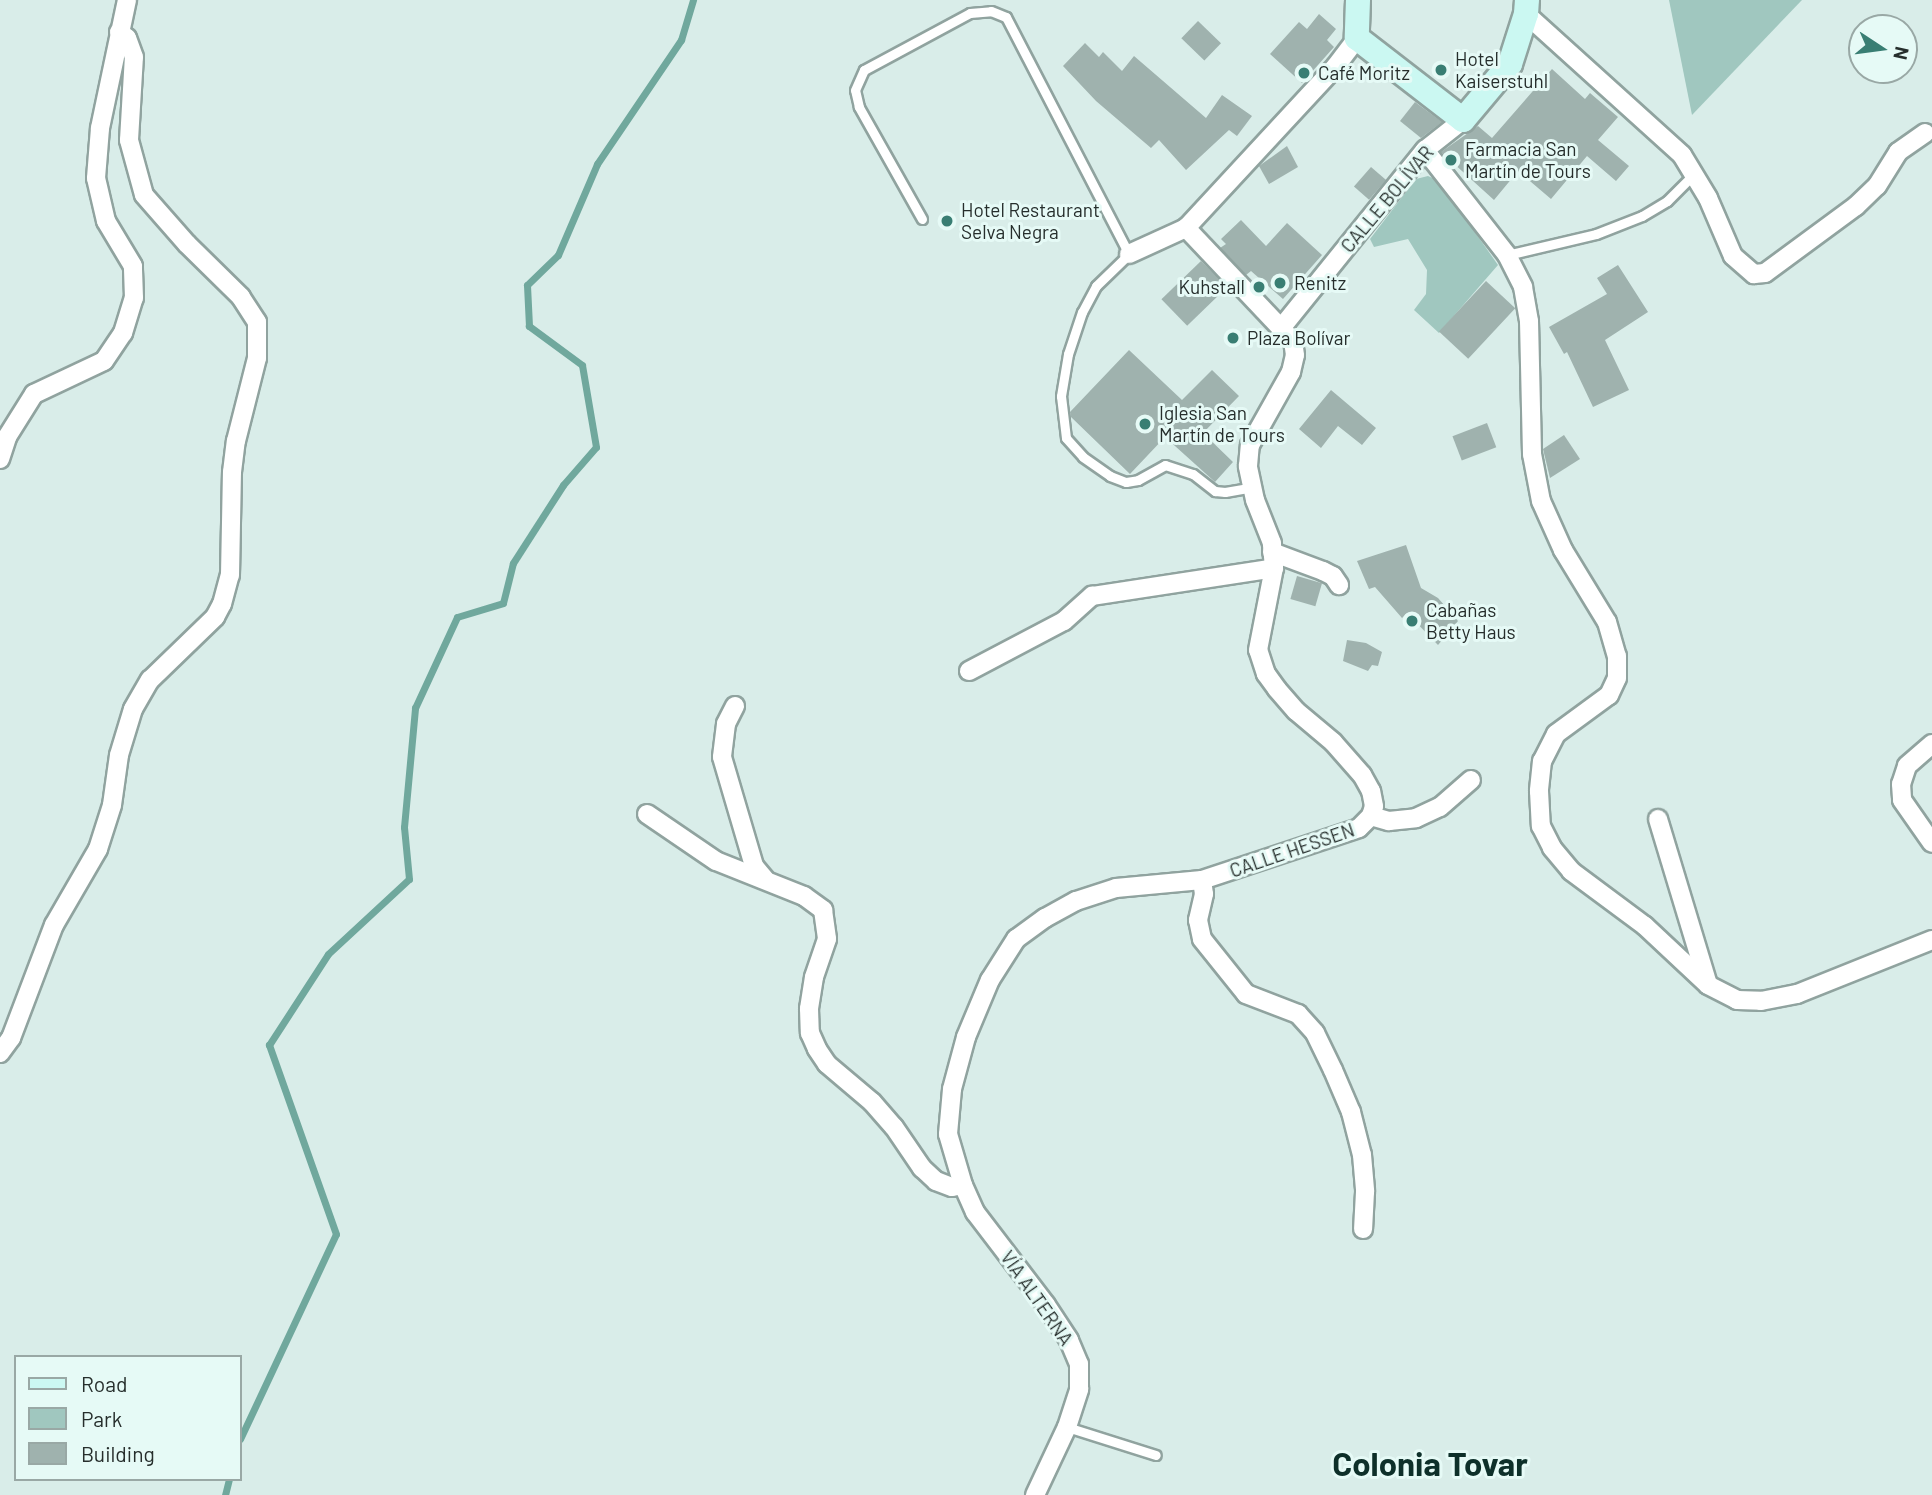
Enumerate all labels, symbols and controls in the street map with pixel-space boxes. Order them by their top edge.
north arrow [1848,14,1918,84]
text: N [1889,45,1915,62]
place label: Hotel Kaiserstuhl [1455,48,1548,92]
place label: Café Moritz [1318,62,1410,84]
marker: Hotel Kaiserstuhl [1433,62,1449,78]
marker: Café Moritz [1296,65,1312,81]
place label: Farmacia San Martín de Tours [1465,138,1591,182]
street label: CALLE BOLÍVAR [1336,141,1438,257]
marker: Farmacia San Martín de Tours [1443,152,1459,168]
place label: Hotel Restaurant Selva Negra [961,199,1100,243]
marker: Hotel Restaurant Selva Negra [939,213,955,229]
place label: Renitz [1294,272,1346,294]
marker: Renitz [1272,275,1288,291]
place label: Kuhstall [1178,276,1245,298]
marker: Kuhstall [1251,279,1267,295]
place label: Plaza Bolívar [1247,327,1350,349]
marker: Plaza Bolívar [1225,330,1241,346]
place label: Iglesia San Martín de Tours [1159,402,1285,446]
marker: Iglesia San Martín de Tours [1137,416,1153,432]
place label: Cabañas Betty Haus [1426,599,1516,643]
marker: Cabañas Betty Haus [1404,613,1420,629]
street label: CALLE HESSEN [1227,818,1357,882]
street label: VÍA ALTERNA [996,1246,1078,1350]
legend [14,1355,242,1481]
text: Road [81,1371,127,1396]
text: Park [81,1406,122,1431]
text: Building [81,1441,155,1466]
district label: Colonia Tovar [1332,1444,1528,1484]

